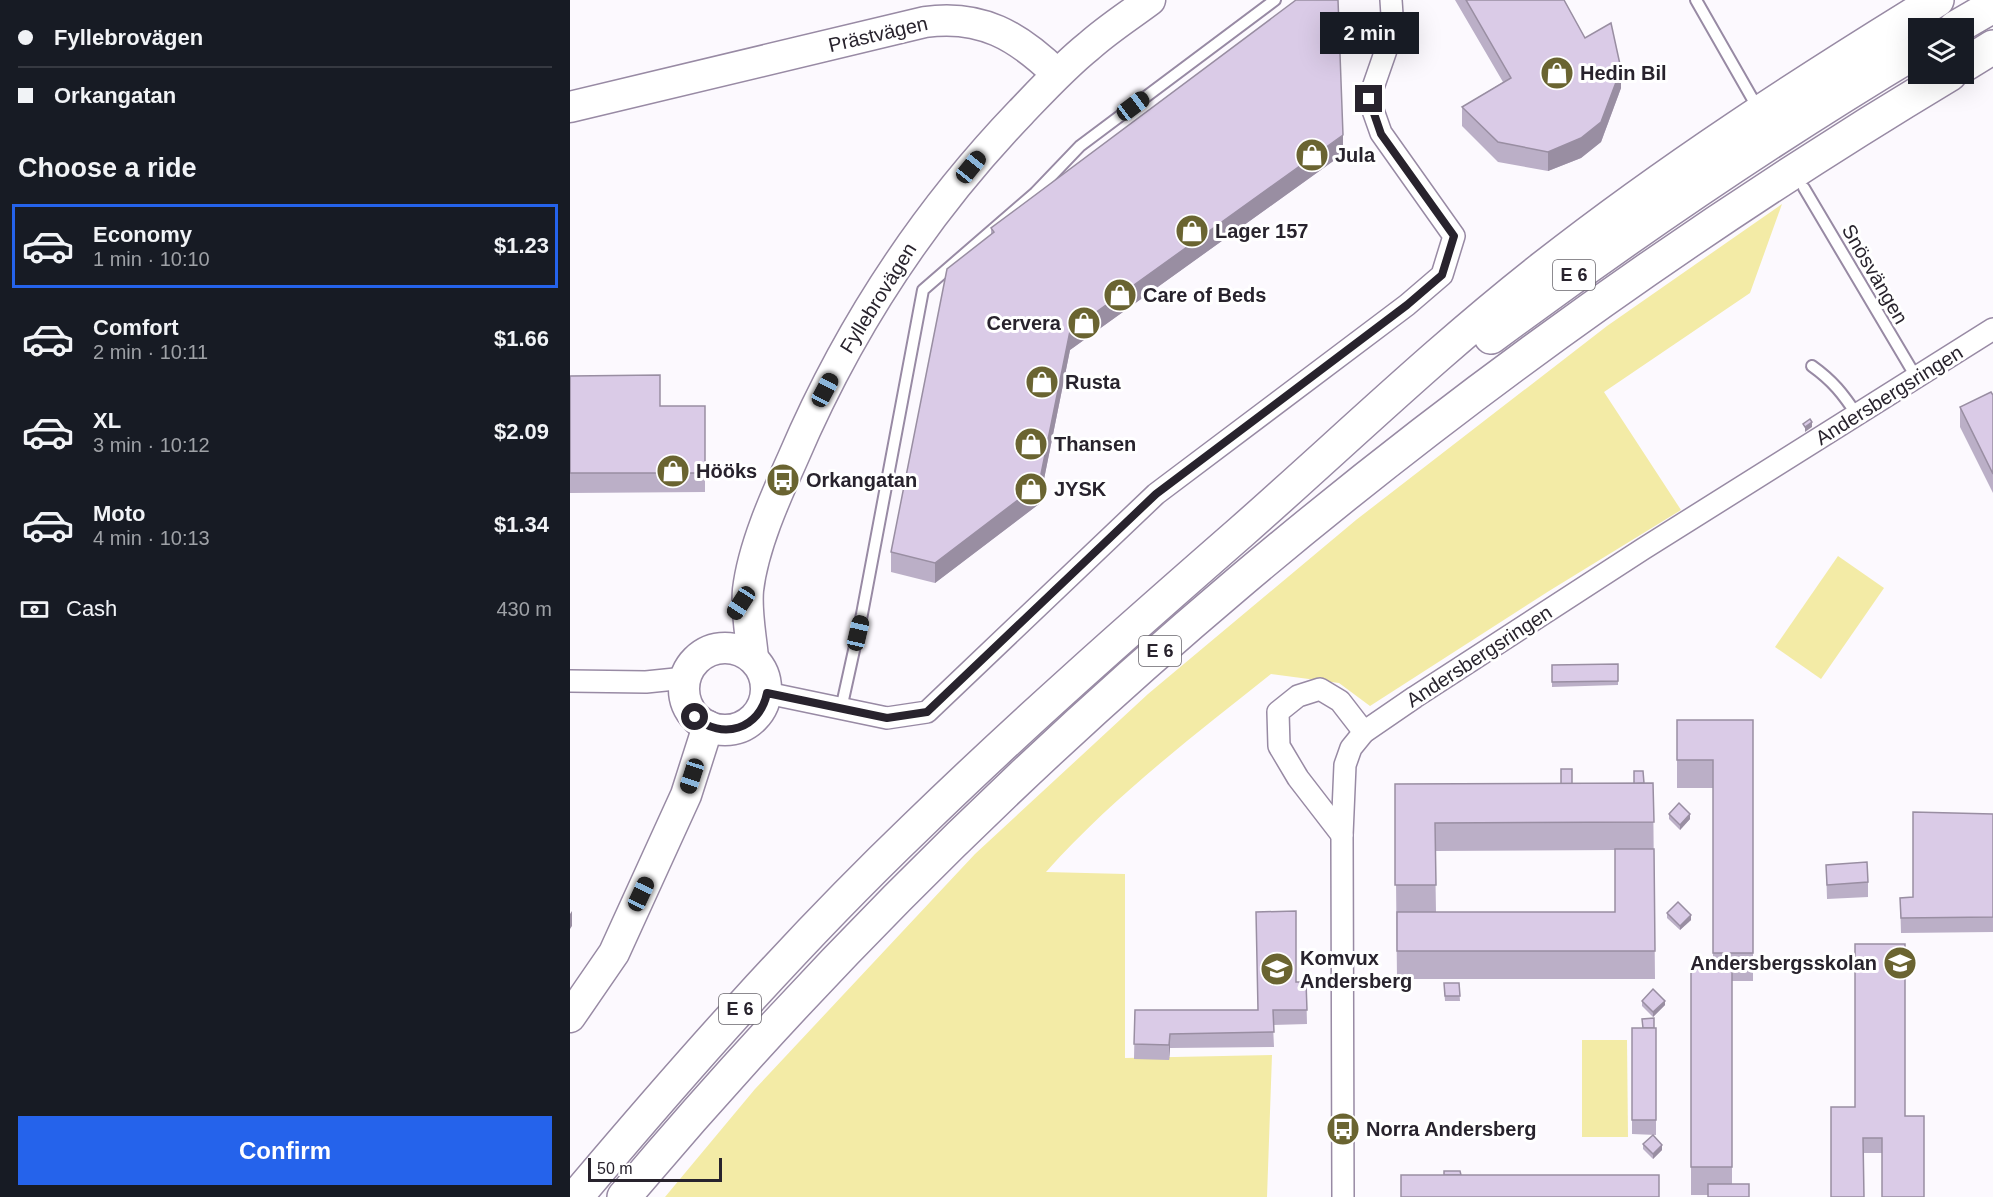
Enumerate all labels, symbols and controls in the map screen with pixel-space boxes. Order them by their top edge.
street label: Prästvägen [826,12,930,56]
callout: 2 min [1320,12,1418,54]
map controls [1908,18,1974,84]
button: layers [1908,18,1974,84]
text: 2 min [1343,22,1396,44]
text: Fyllebrovägen [54,25,203,50]
shop icon: Hedin Bil [1539,55,1575,91]
place label: Hedin Bil [1580,62,1667,84]
text: Orkangatan [54,83,176,108]
route end [1355,85,1382,112]
car [1113,88,1153,124]
shop icon: Jula [1294,137,1330,173]
place label: Jula [1335,144,1376,166]
car [953,147,989,187]
text: Choose a ride [18,153,197,183]
shop icon: Lager 157 [1174,213,1210,249]
icon: car [21,219,75,273]
place label: Lager 157 [1215,220,1308,242]
street label: Snösvängen [1838,220,1912,328]
text: Economy [93,222,192,247]
text: $1.23 [494,233,549,258]
street label: Fyllebrovägen [835,239,921,357]
text: 1 min · 10:10 [93,248,210,270]
road number: E 6 [1553,260,1595,290]
shop icon: Care of Beds [1102,277,1138,313]
place label: Care of Beds [1143,284,1266,306]
shop icon: Cervera [1066,305,1102,341]
icon: car [21,312,75,366]
place label: Cervera [986,312,1062,334]
text: Comfort [93,315,179,340]
text: $1.66 [494,326,549,351]
text: 2 min · 10:11 [93,341,208,363]
street label: Andersbergsringen [1812,341,1966,449]
shop icon: Rusta [1024,364,1060,400]
car [809,370,841,410]
place label: Rusta [1065,371,1121,393]
icon: car [21,405,75,459]
text: XL [93,408,121,433]
text: $2.09 [494,419,549,444]
shop icon: Thansen [1013,426,1049,462]
place label: Thansen [1054,433,1136,455]
text: 3 min · 10:12 [93,434,210,456]
shop icon: Hööks [655,453,691,489]
place label: Hööks [696,460,757,482]
bus stop icon: Orkangatan [765,462,801,498]
place label: Orkangatan [806,469,917,491]
shop icon: JYSK [1013,471,1049,507]
place label: JYSK [1054,478,1107,500]
icon: car [21,498,75,552]
text: Moto [93,501,146,526]
text: $1.34 [494,512,549,537]
text: 4 min · 10:13 [93,527,210,549]
car [724,583,758,623]
icon: cash [18,593,51,626]
text: Cash [66,596,117,621]
text: 430 m [496,598,552,620]
street label: Andersbergsringen [1402,601,1556,711]
car [845,613,871,653]
road number: E 6 [1139,636,1181,666]
route start [681,703,708,730]
car [678,756,706,796]
car [625,874,657,914]
school or university icon: Andersbergsskolan [1882,945,1918,981]
place label: Komvux Andersberg [1300,947,1412,992]
school or university icon: Komvux Andersberg [1259,951,1295,987]
place label: Andersbergsskolan [1690,952,1877,974]
road number: E 6 [719,994,761,1024]
bus stop icon: Norra Andersberg [1325,1111,1361,1147]
button: Confirm [18,1116,552,1185]
place label: Norra Andersberg [1366,1118,1536,1140]
scale bar [588,1155,722,1182]
text: 50 m [597,1160,633,1177]

